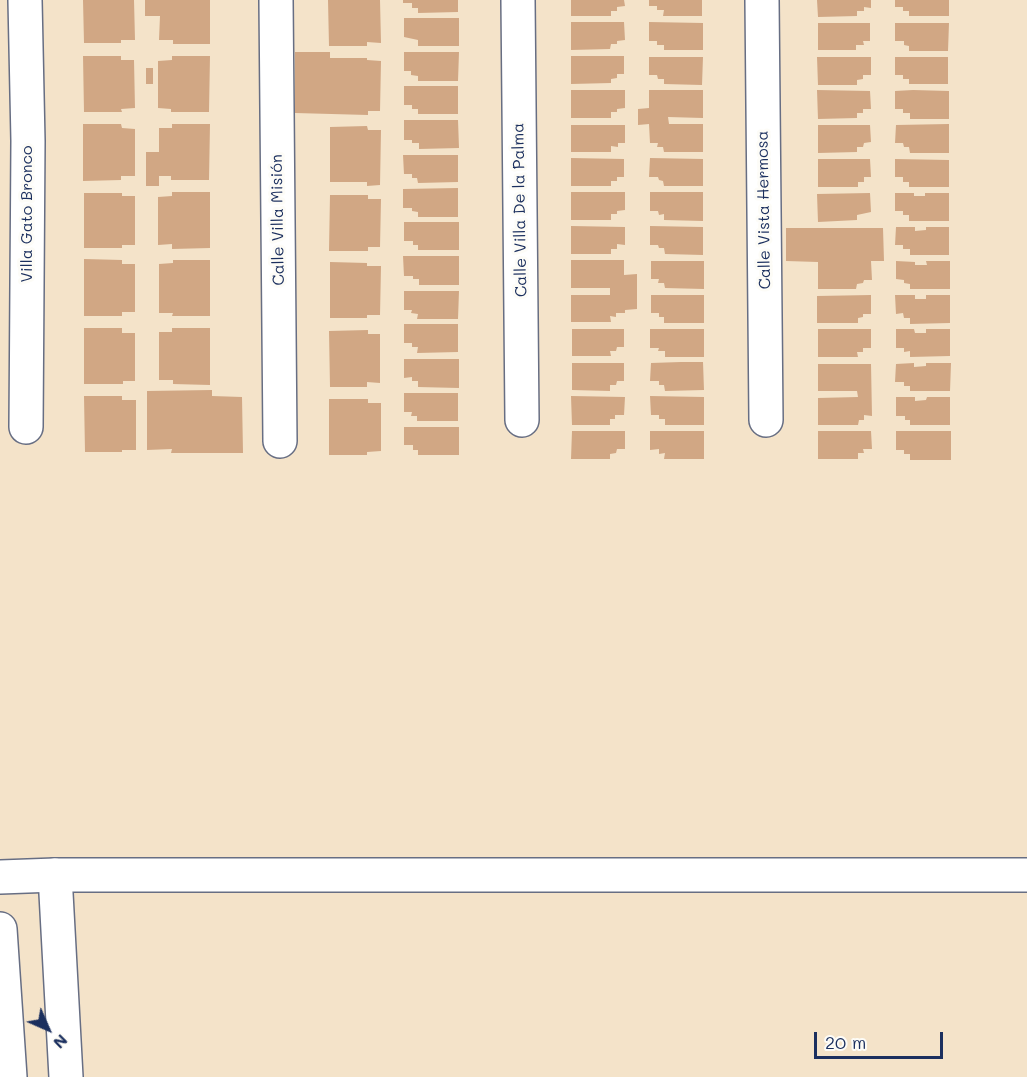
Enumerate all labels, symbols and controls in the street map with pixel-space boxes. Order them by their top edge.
street label: Calle Villa De la Palma [509,123,531,297]
street label: Calle Vista Hermosa [753,130,775,290]
street label: Villa Gato Bronco [17,146,37,282]
street label: Calle Villa Misión [267,154,289,286]
north arrow [18,999,78,1059]
scale bar [817,1020,946,1058]
text: N [49,1030,73,1054]
text: 20 m [825,1030,866,1054]

